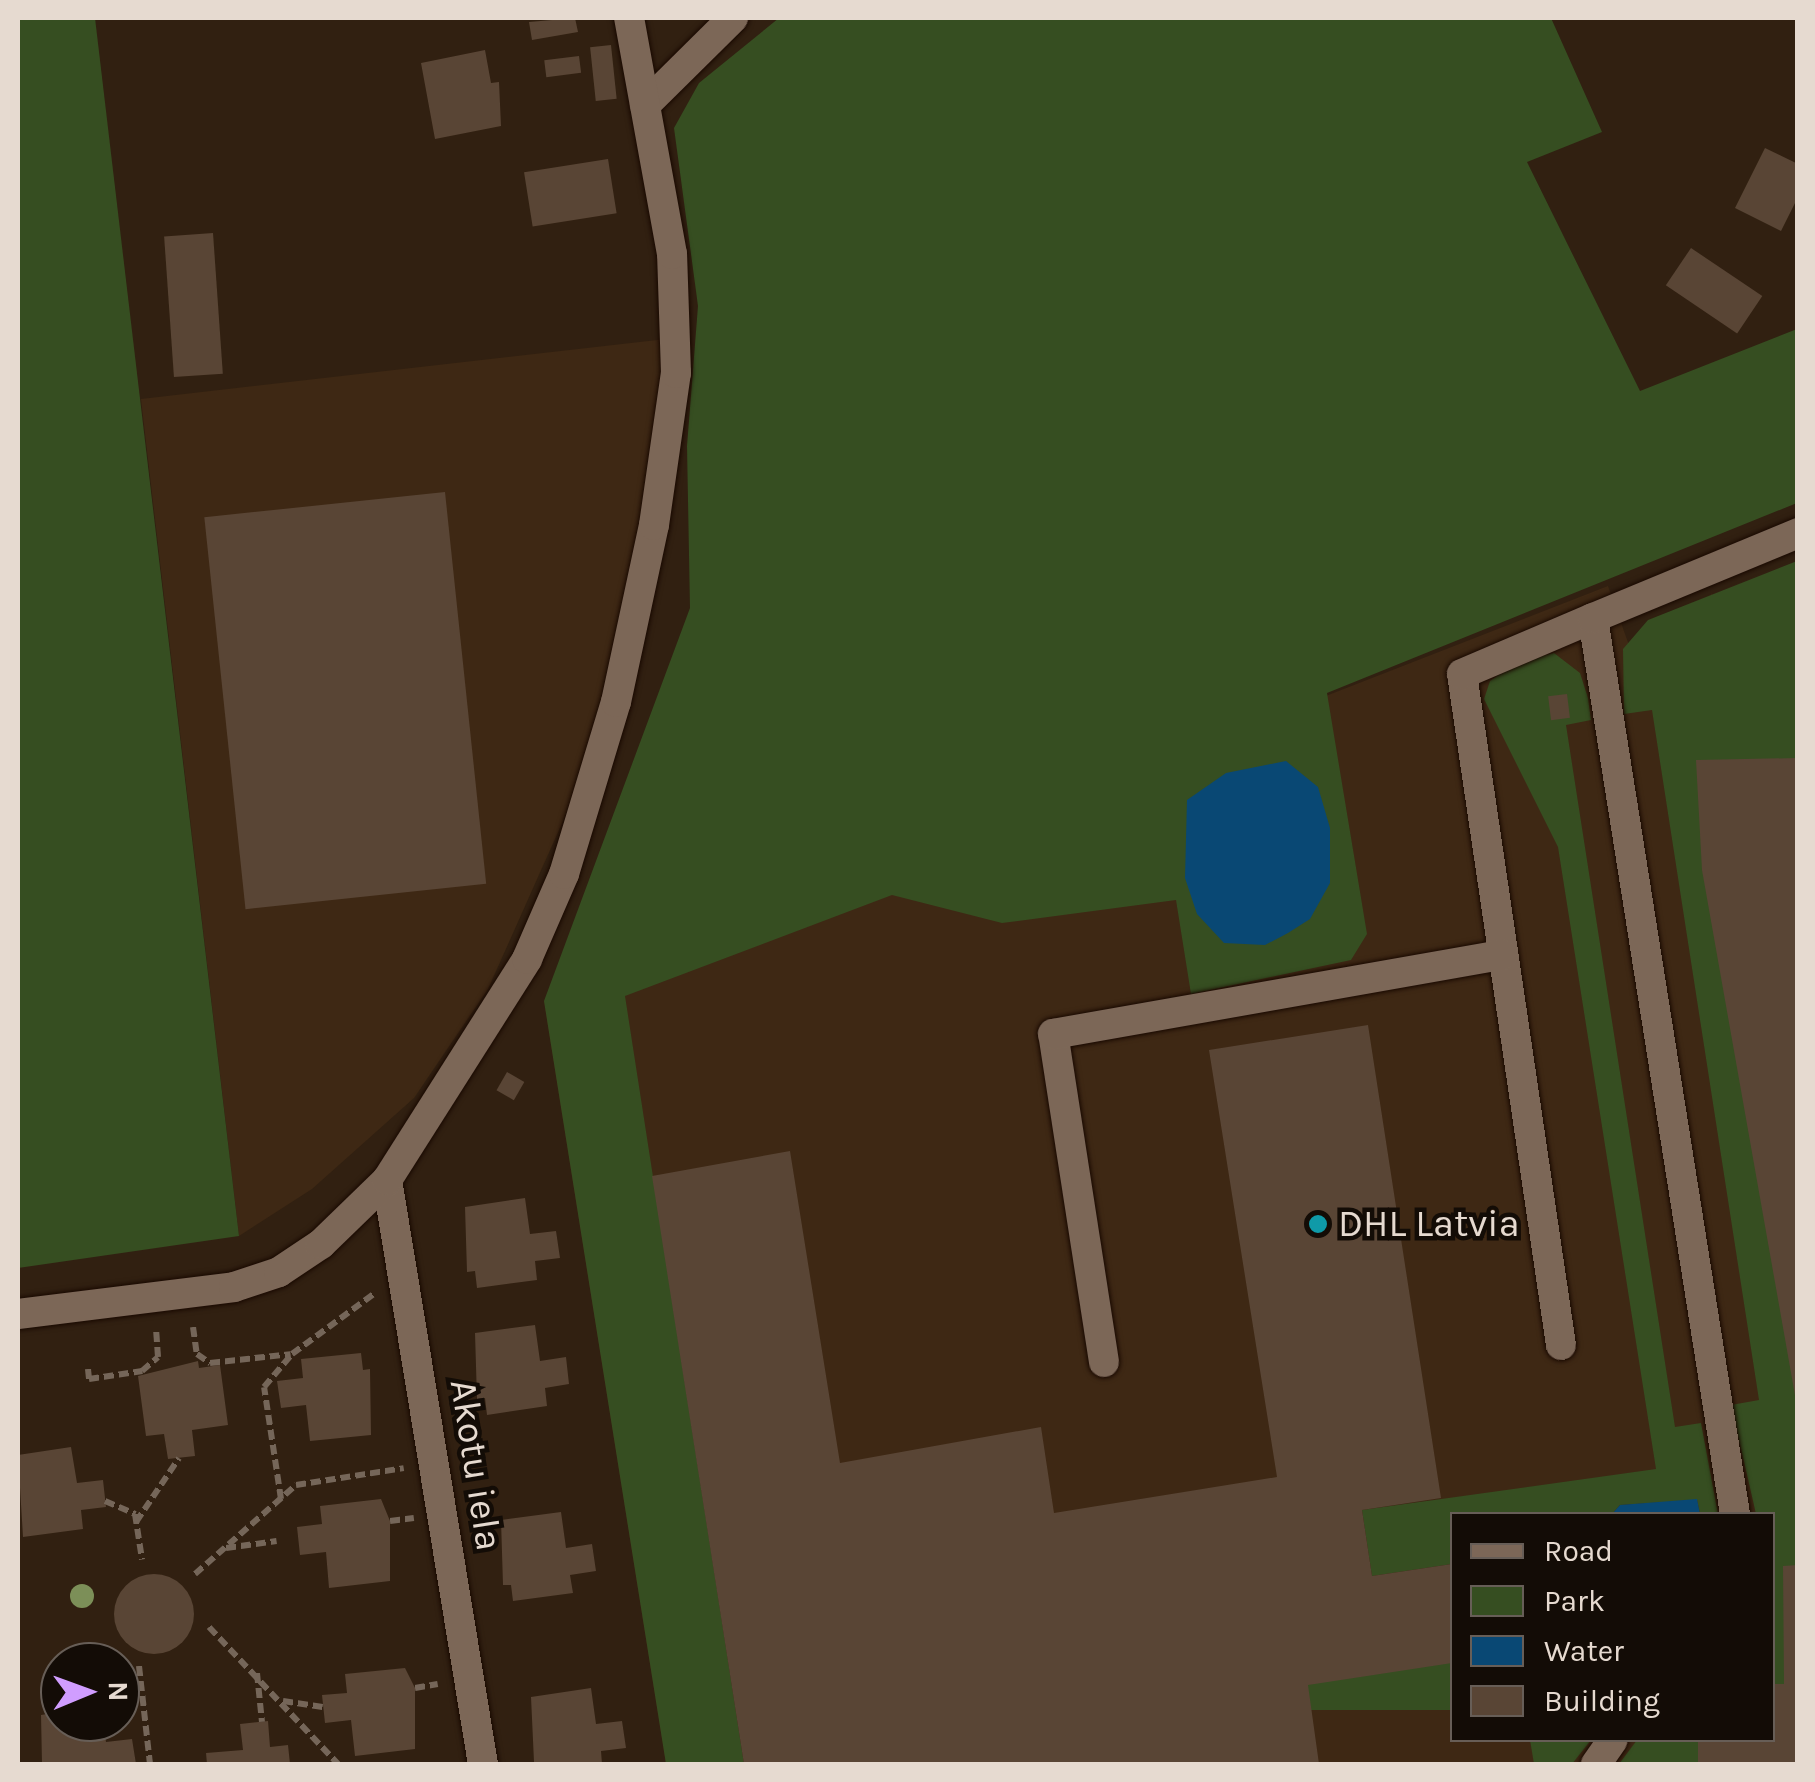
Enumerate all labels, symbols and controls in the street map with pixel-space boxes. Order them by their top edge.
place label: DHL Latvia [1338,1201,1520,1247]
marker: DHL Latvia [1307,1213,1329,1235]
street label: Akotu iela [440,1376,512,1554]
legend [1450,1512,1775,1742]
text: Road [1544,1533,1613,1569]
text: Park [1544,1583,1605,1619]
text: Water [1544,1633,1624,1669]
north arrow [40,1642,140,1742]
text: N [102,1681,135,1702]
text: Building [1544,1683,1660,1719]

